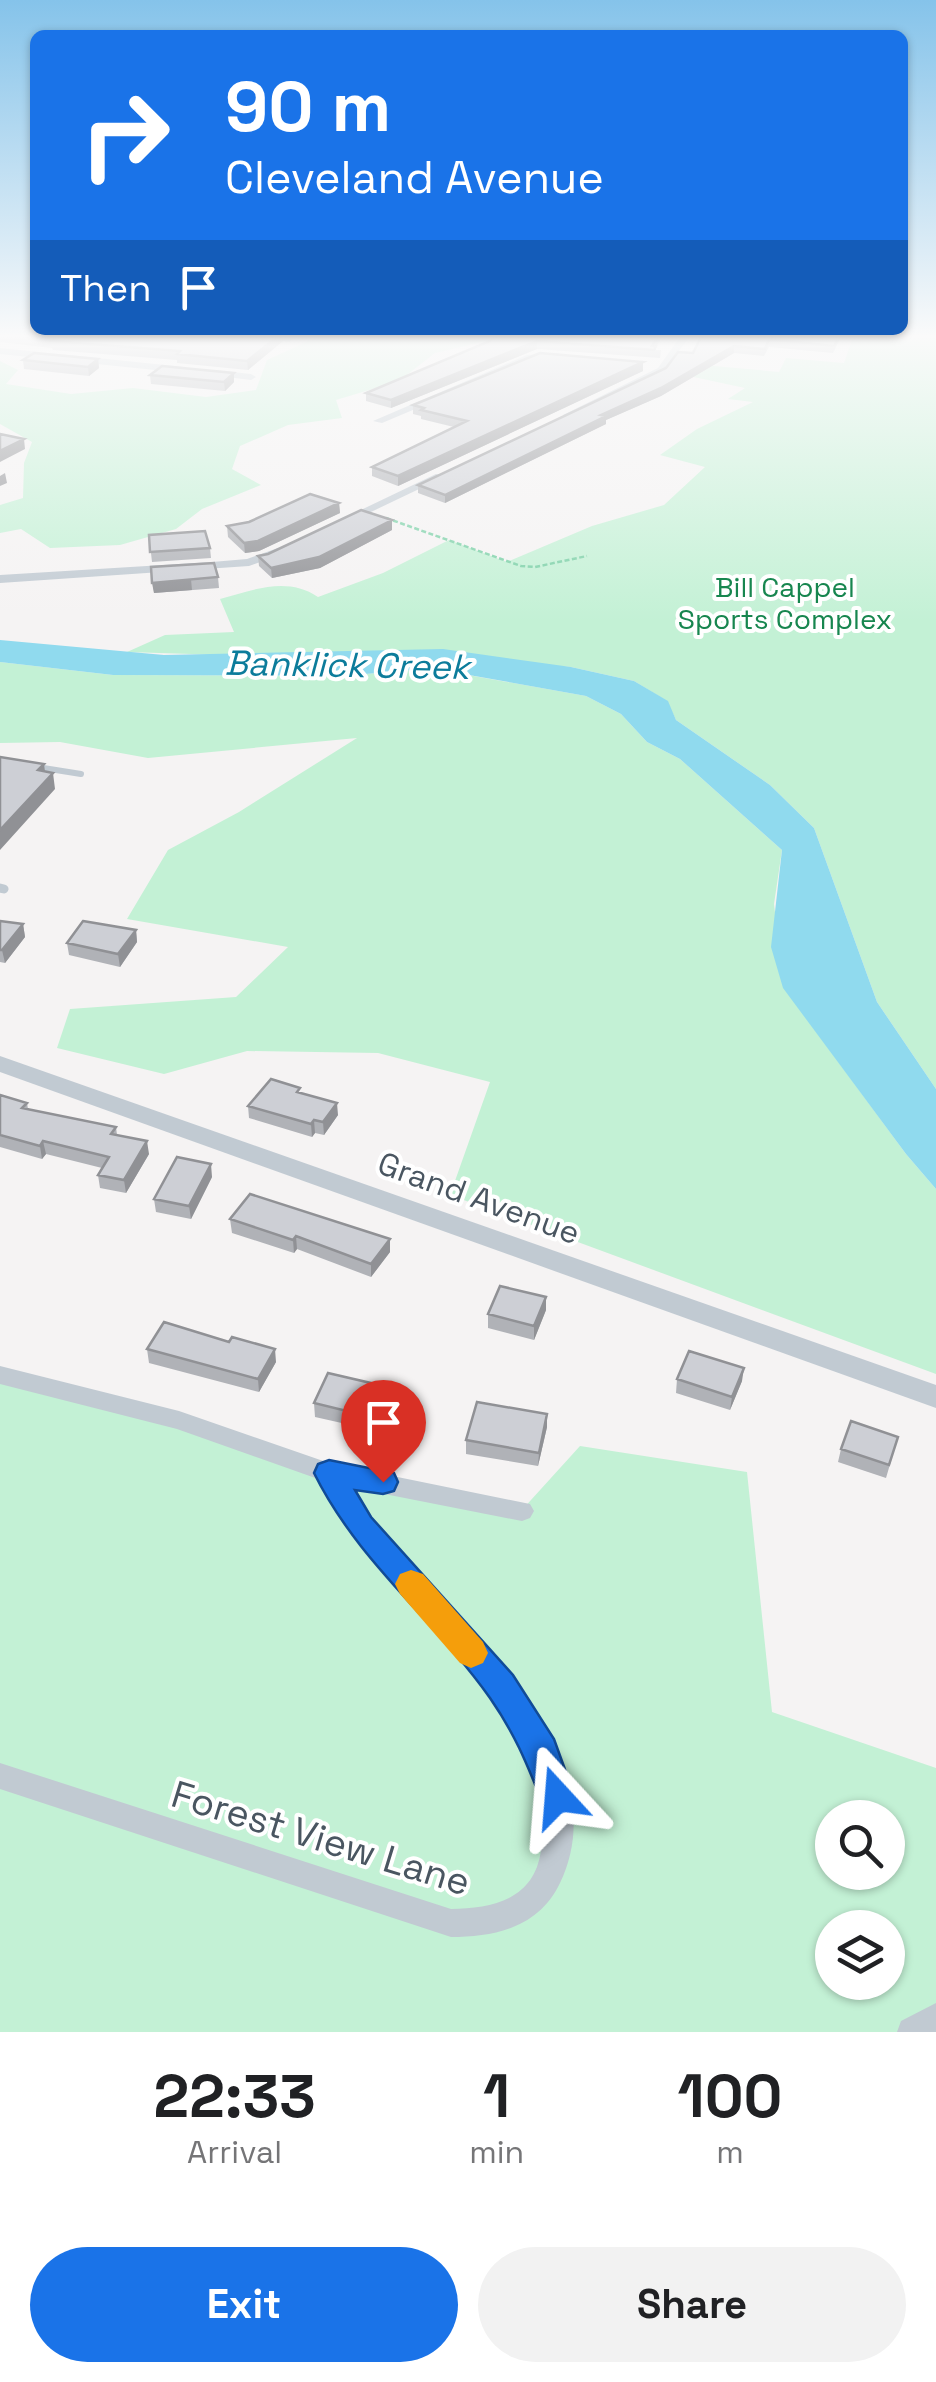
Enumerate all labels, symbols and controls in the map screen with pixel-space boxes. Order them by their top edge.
text: 90 m [225,62,391,151]
icon: right [60,70,190,200]
text: Cleveland Avenue [225,149,604,206]
icon: arrive [171,260,226,315]
text: Then [60,264,151,312]
park label: Bill Cappel Sports Complex [678,569,892,637]
water label: Banklick Creek [224,641,474,689]
street label: Grand Avenue [373,1143,585,1253]
pin [341,1380,426,1483]
icon: arrive [356,1395,411,1450]
position arrow [506,1745,610,1849]
street label: Forest View Lane [166,1770,476,1906]
map controls [815,1800,905,2000]
button: search [815,1800,905,1890]
button: layers [815,1910,905,2000]
text: 22:33 [154,2058,316,2135]
text: 1 [483,2058,510,2135]
text: 100 [678,2058,783,2135]
text: Arrival [187,2132,282,2172]
text: min [469,2132,524,2172]
text: m [716,2132,744,2172]
button: Exit [30,2247,458,2362]
button: Share [478,2247,906,2362]

